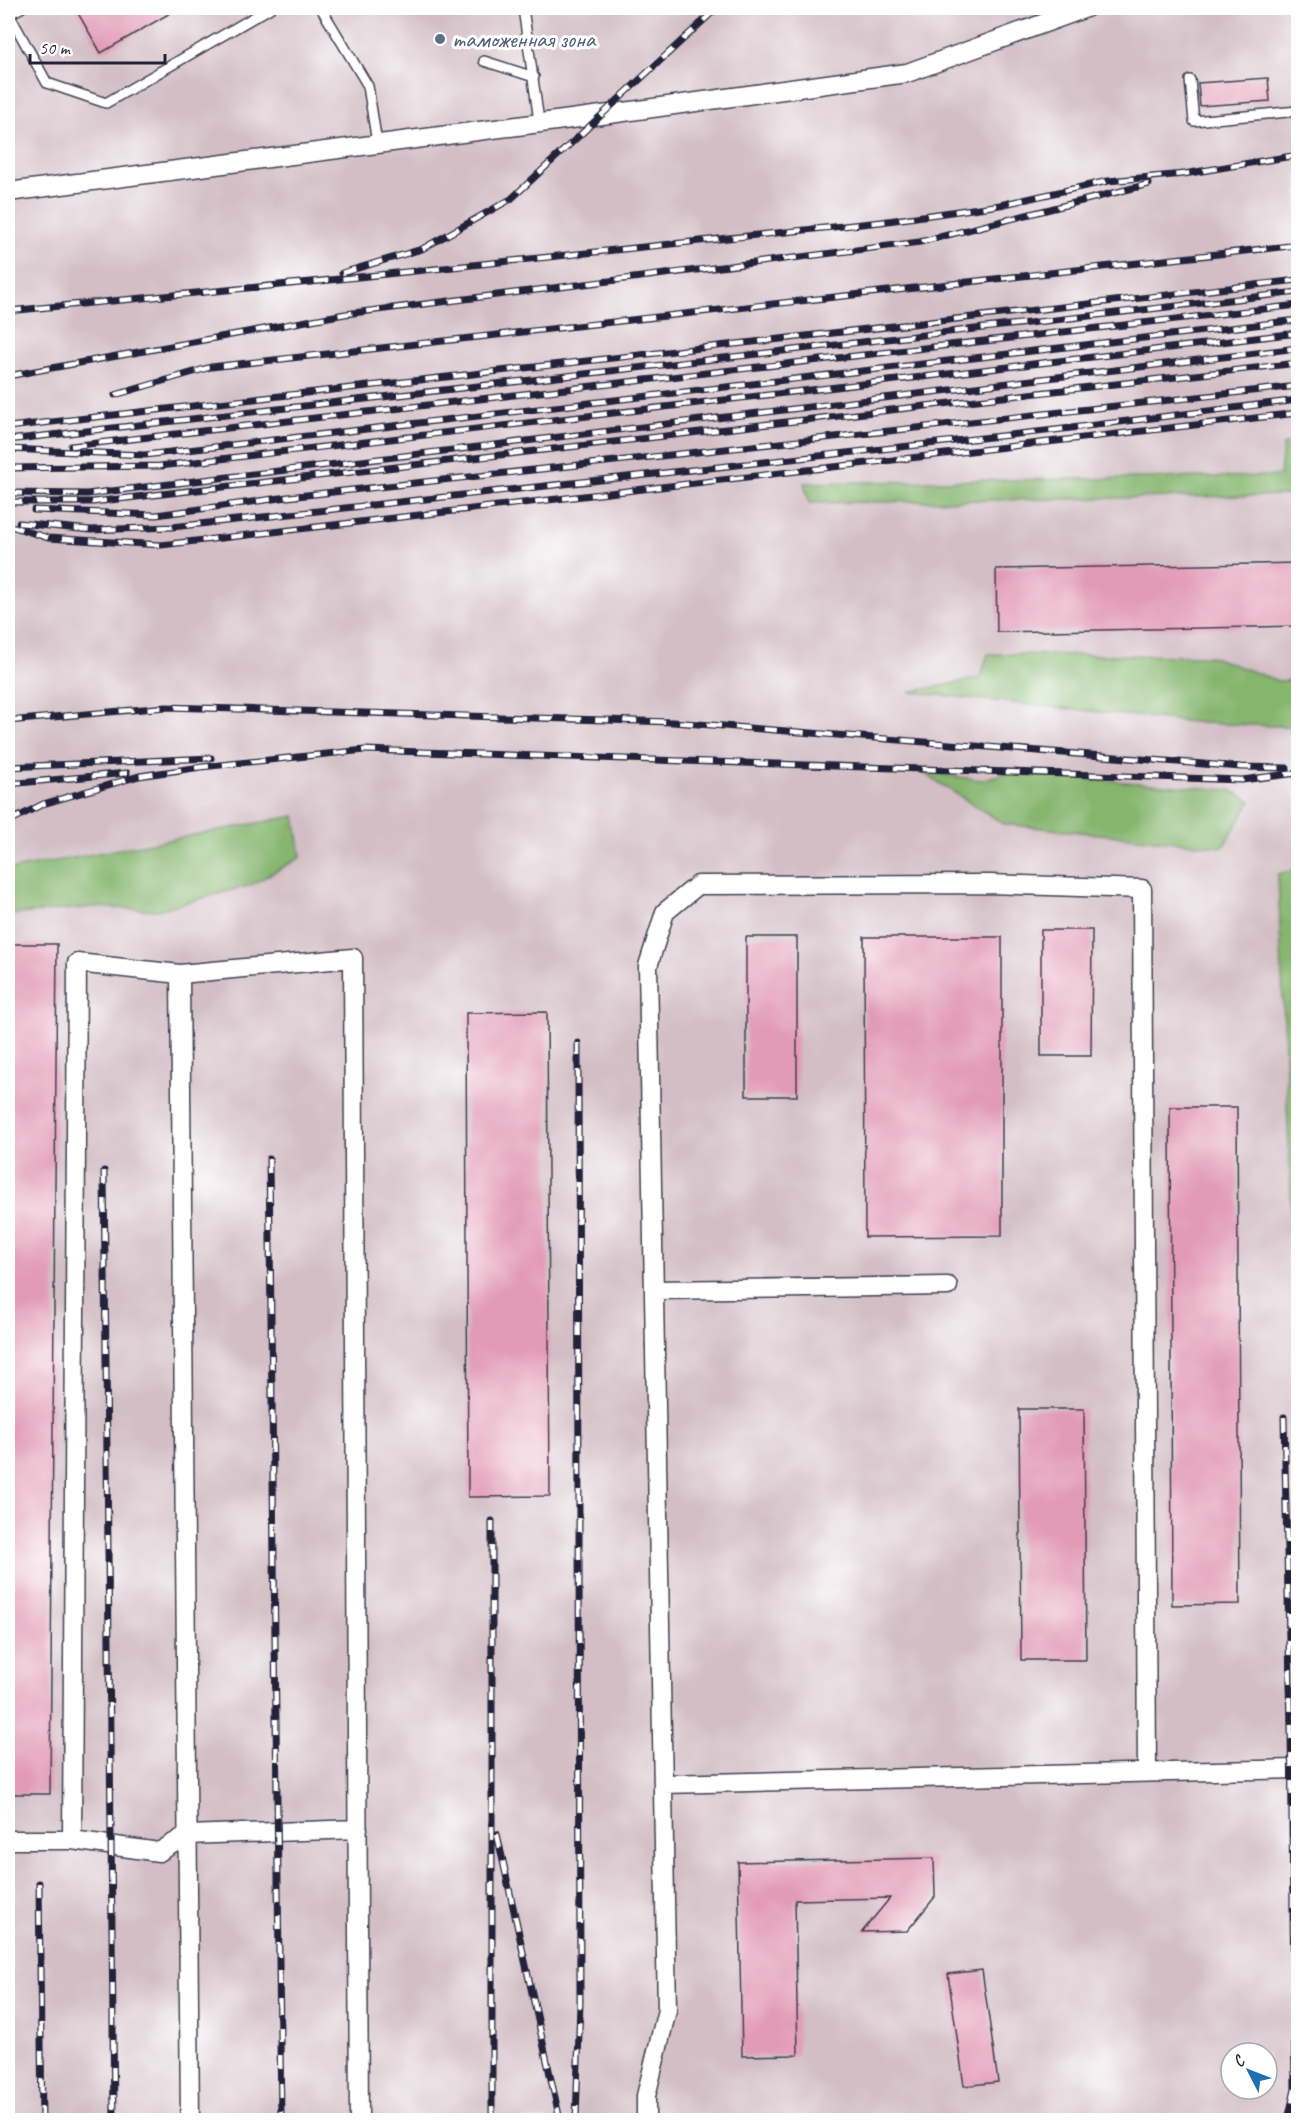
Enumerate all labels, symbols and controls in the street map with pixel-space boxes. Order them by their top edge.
place label: таможенная зона [452,24,597,54]
scale bar [30,27,165,65]
marker: таможенная зона [433,32,447,46]
text: 50 m [39,37,72,59]
north arrow [1219,2041,1279,2101]
text: С [1229,2050,1250,2071]

